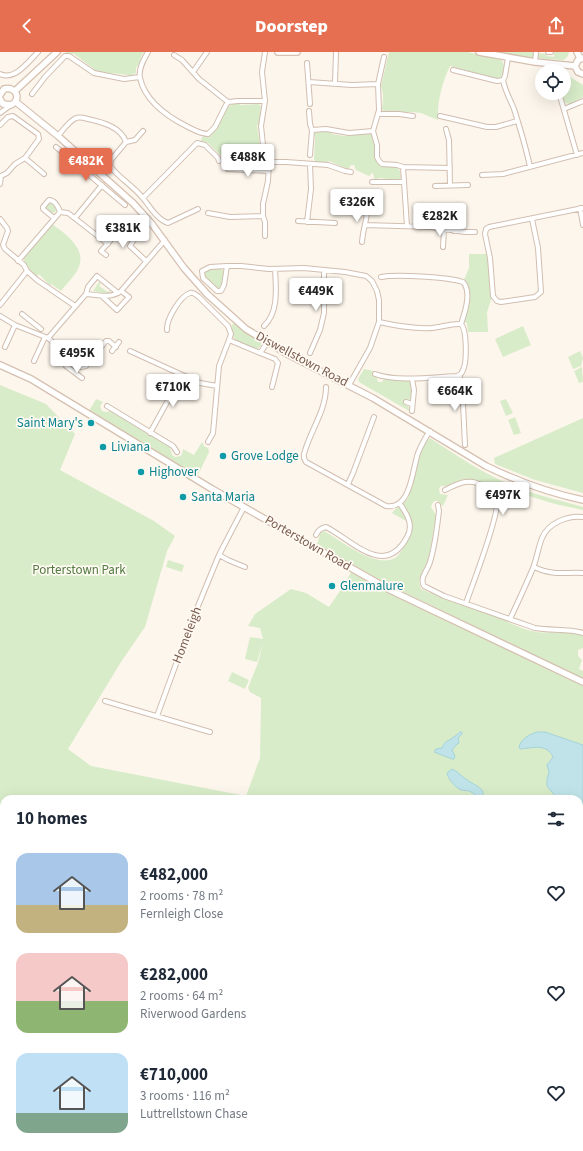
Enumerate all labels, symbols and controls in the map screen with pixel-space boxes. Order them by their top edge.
text: Doorstep [255,14,328,39]
icon: back [16,15,38,37]
icon: share [545,15,567,37]
map controls [535,64,571,100]
button: locate [535,64,571,100]
pin: €488K [220,144,276,178]
pin: €482K [58,148,114,182]
text: €488K [230,148,266,166]
text: €482K [68,152,104,170]
pin: €326K [329,189,385,223]
text: €326K [339,193,375,211]
pin: €282K [412,203,468,237]
text: €282K [422,207,458,225]
pin: €381K [95,215,151,249]
text: €381K [105,219,141,237]
pin: €449K [288,278,344,312]
text: €449K [298,282,334,300]
street label: Diswellstown Road [253,327,351,391]
pin: €495K [49,340,105,374]
text: €495K [59,344,95,362]
pin: €710K [145,374,201,408]
text: €710K [155,378,191,396]
pin: €664K [427,378,483,412]
text: €664K [437,382,473,400]
place label: Saint Mary's [17,414,84,432]
marker: Saint Mary's [86,418,96,428]
place label: Liviana [111,438,150,456]
marker: Liviana [98,442,108,452]
place label: Grove Lodge [231,447,299,465]
marker: Grove Lodge [218,451,228,461]
place label: Highover [149,463,199,481]
marker: Highover [136,467,146,477]
pin: €497K [475,482,531,516]
text: €497K [485,486,521,504]
place label: Santa Maria [191,488,255,506]
marker: Santa Maria [178,492,188,502]
street label: Porterstown Road [261,511,355,575]
park label: Porterstown Park [32,561,126,579]
place label: Glenmalure [340,577,403,595]
marker: Glenmalure [327,581,337,591]
street label: Homeleigh [168,604,206,666]
text: 10 homes [16,807,87,831]
icon: filters [545,808,567,830]
text: €482,000 [140,863,208,887]
icon: home [48,869,96,917]
icon: heart [545,882,567,904]
text: 2 rooms · 78 m² [140,887,223,905]
text: Fernleigh Close [140,905,223,923]
text: €282,000 [140,963,208,987]
icon: home [48,969,96,1017]
icon: heart [545,982,567,1004]
text: 2 rooms · 64 m² [140,987,223,1005]
text: Riverwood Gardens [140,1005,246,1023]
text: €710,000 [140,1063,208,1087]
icon: home [48,1069,96,1117]
icon: heart [545,1082,567,1104]
text: 3 rooms · 116 m² [140,1087,230,1105]
text: Luttrellstown Chase [140,1105,248,1123]

